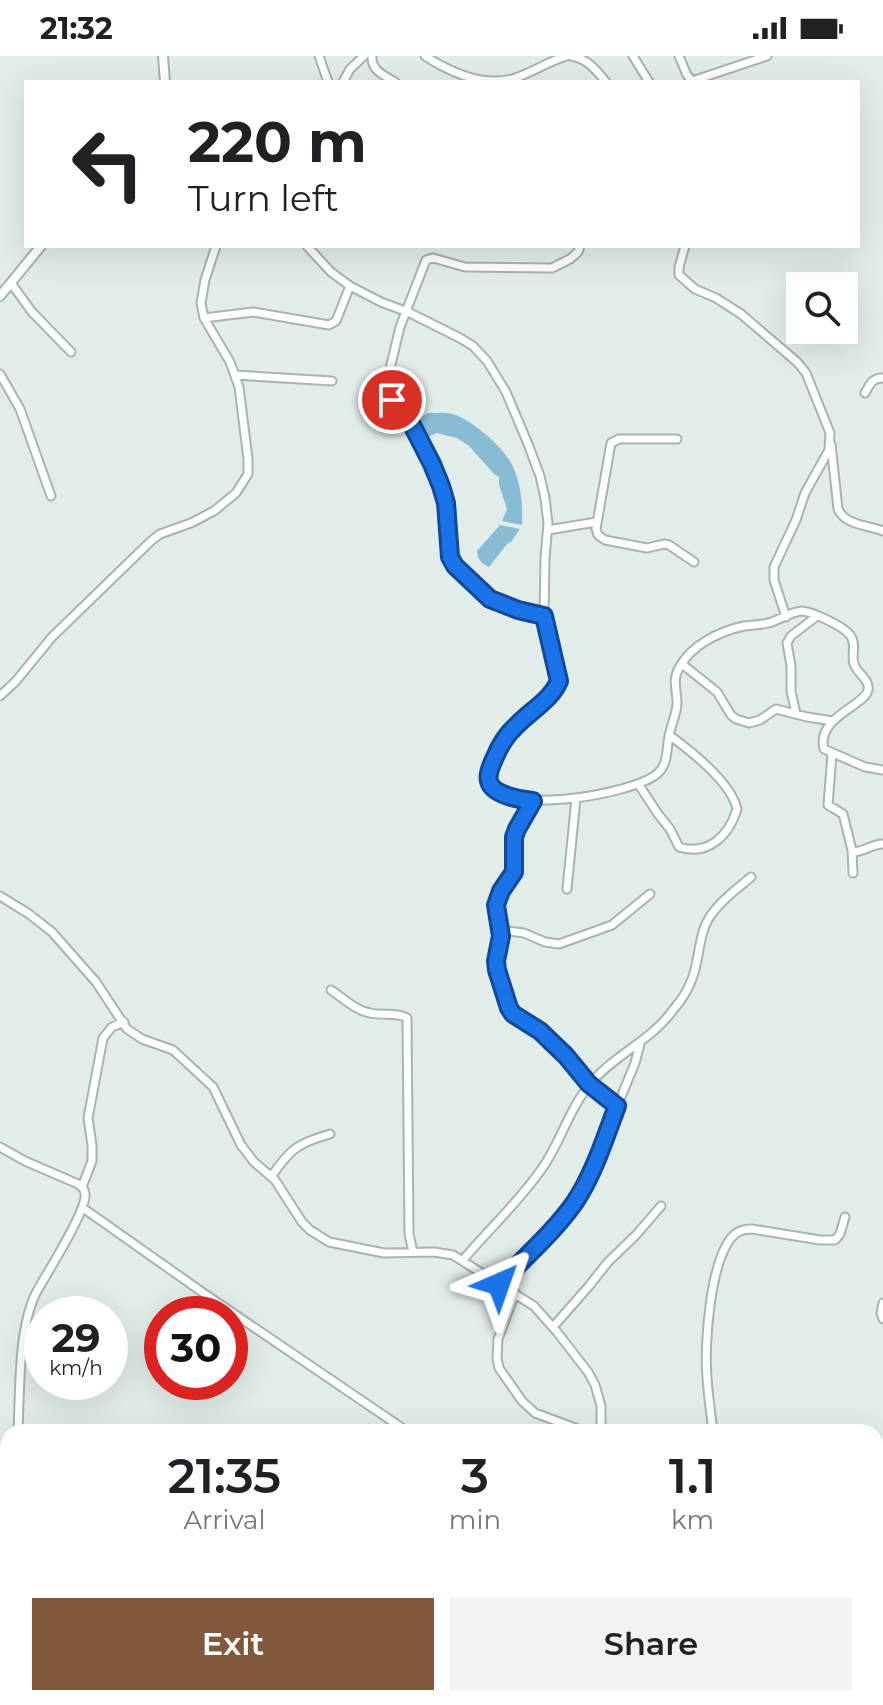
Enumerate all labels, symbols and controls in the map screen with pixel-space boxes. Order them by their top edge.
text: 21:32 [40,10,113,47]
text: 220 m [188,108,367,176]
icon: left [56,112,160,216]
text: Turn left [188,176,339,220]
map controls [786,272,858,344]
button: search [786,272,858,344]
pin [358,366,426,434]
icon: arrive [370,378,414,422]
position arrow [457,1242,541,1326]
speed limit sign: 30 [144,1296,248,1400]
text: 29 [51,1313,101,1362]
text: km/h [49,1356,103,1380]
text: 21:35 [168,1447,281,1505]
text: 3 [461,1447,489,1505]
text: 1.1 [669,1447,716,1505]
text: Arrival [183,1504,265,1536]
text: min [449,1504,501,1536]
text: km [671,1504,714,1536]
button: Exit [32,1598,434,1690]
button: Share [450,1598,852,1690]

